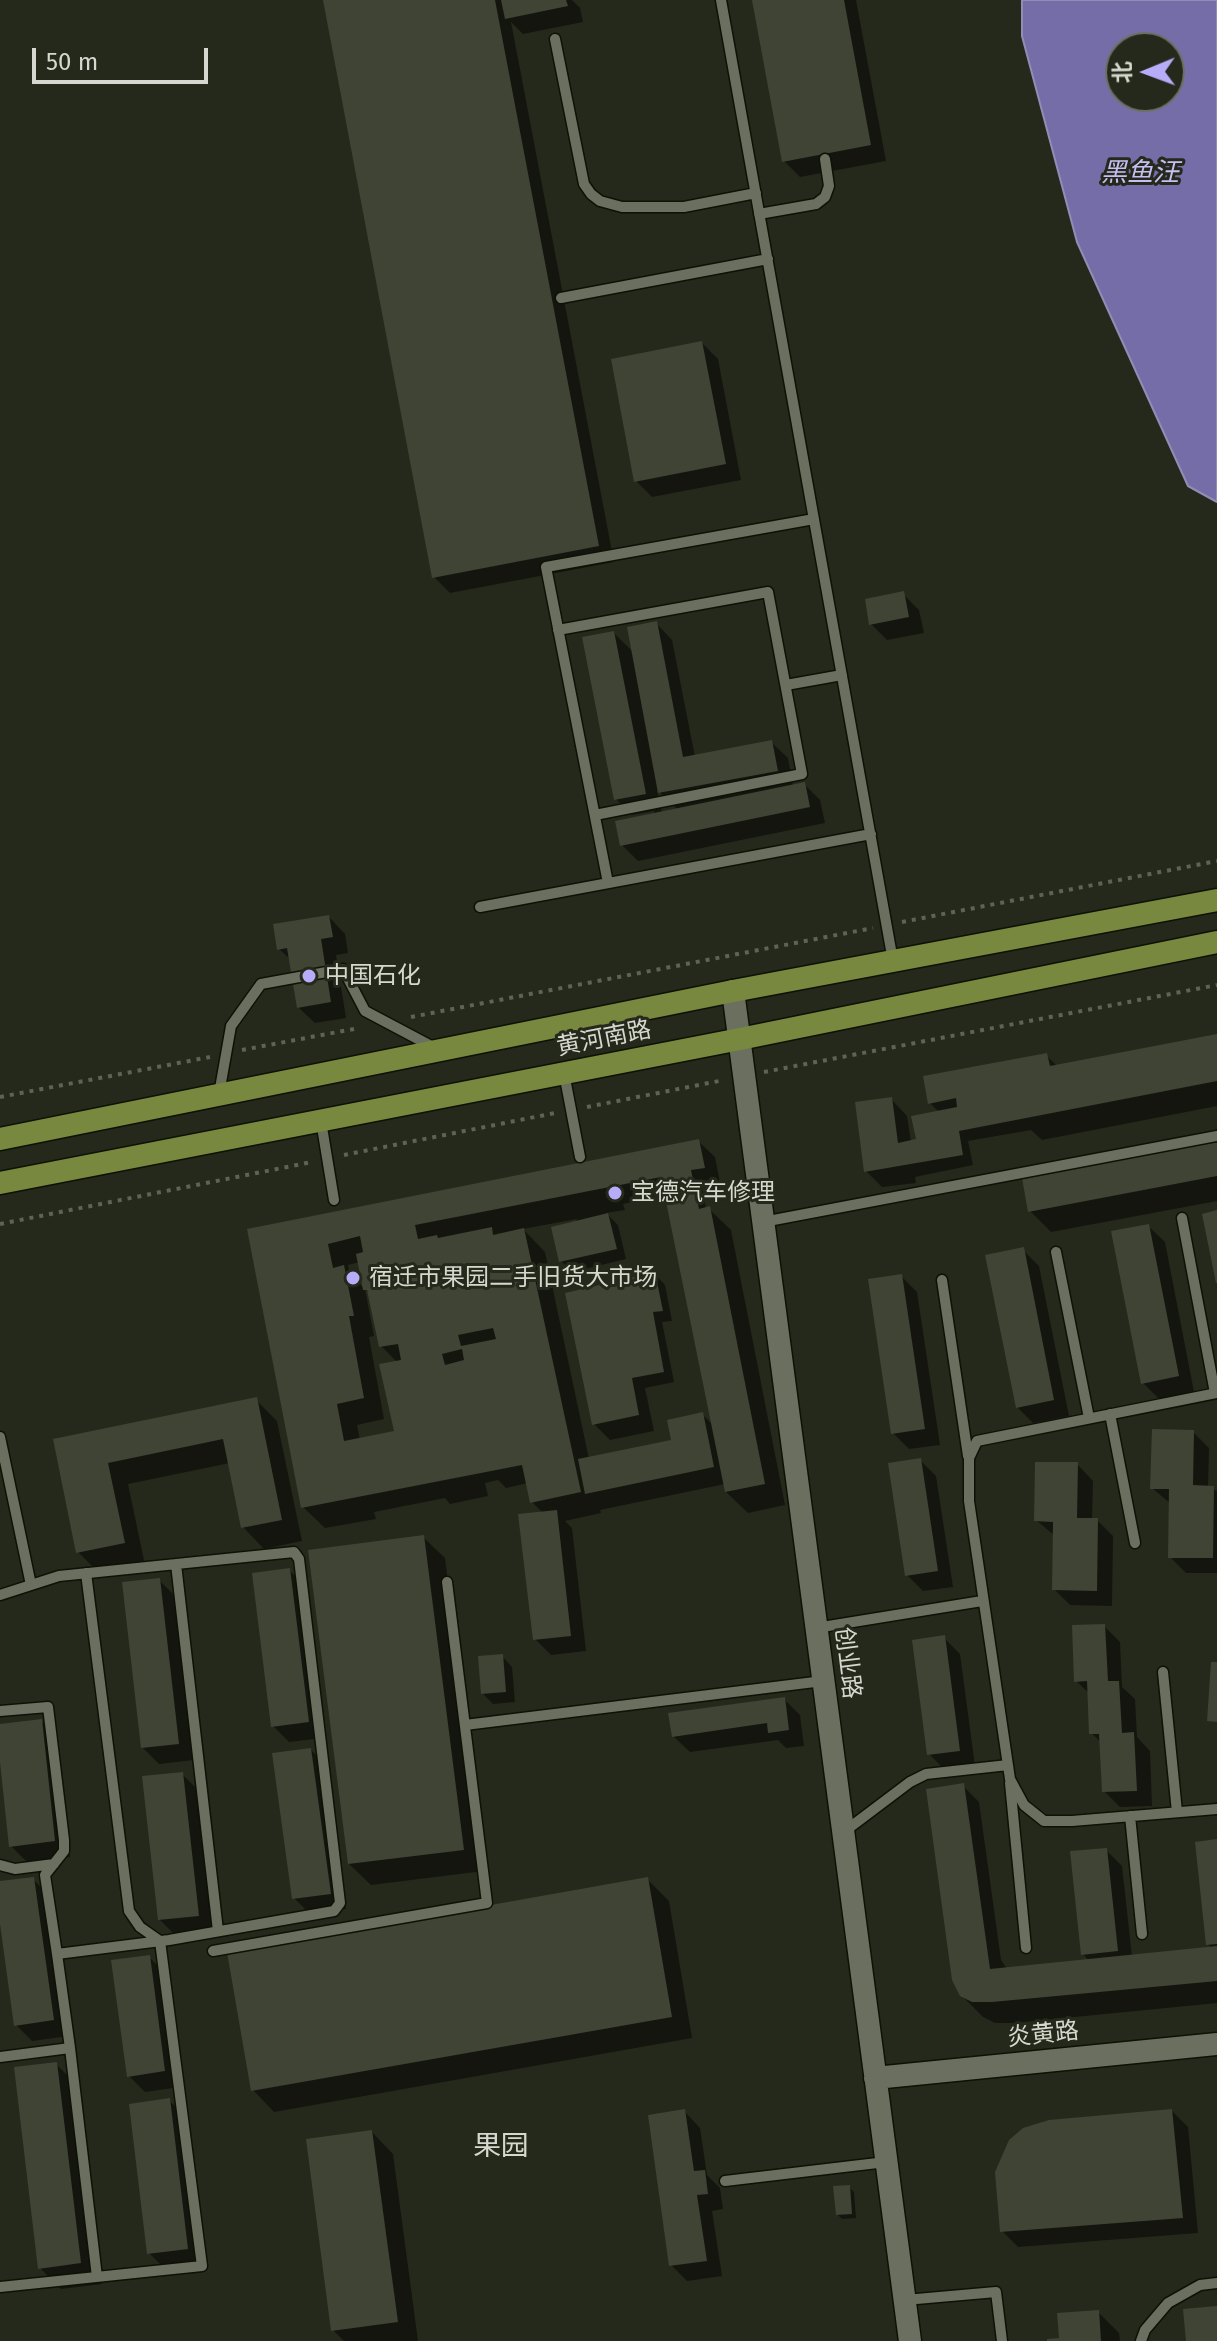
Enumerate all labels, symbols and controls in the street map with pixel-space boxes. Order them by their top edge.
scale bar [36,32,212,82]
north arrow [1105,32,1185,112]
text: 50 m [46,48,98,76]
text: 北 [1109,61,1136,84]
water label: 黑鱼汪 [1101,158,1179,190]
place label: 中国石化 [325,962,421,990]
marker: 中国石化 [300,967,318,985]
street label: 黄河南路 [554,1016,654,1062]
place label: 宝德汽车修理 [631,1179,775,1207]
marker: 宝德汽车修理 [606,1184,624,1202]
place label: 宿迁市果园二手旧货大市场 [369,1264,657,1292]
marker: 宿迁市果园二手旧货大市场 [344,1269,362,1287]
street label: 创业路 [828,1626,866,1700]
street label: 炎黄路 [1006,2017,1080,2053]
district label: 果园 [473,2130,529,2164]

